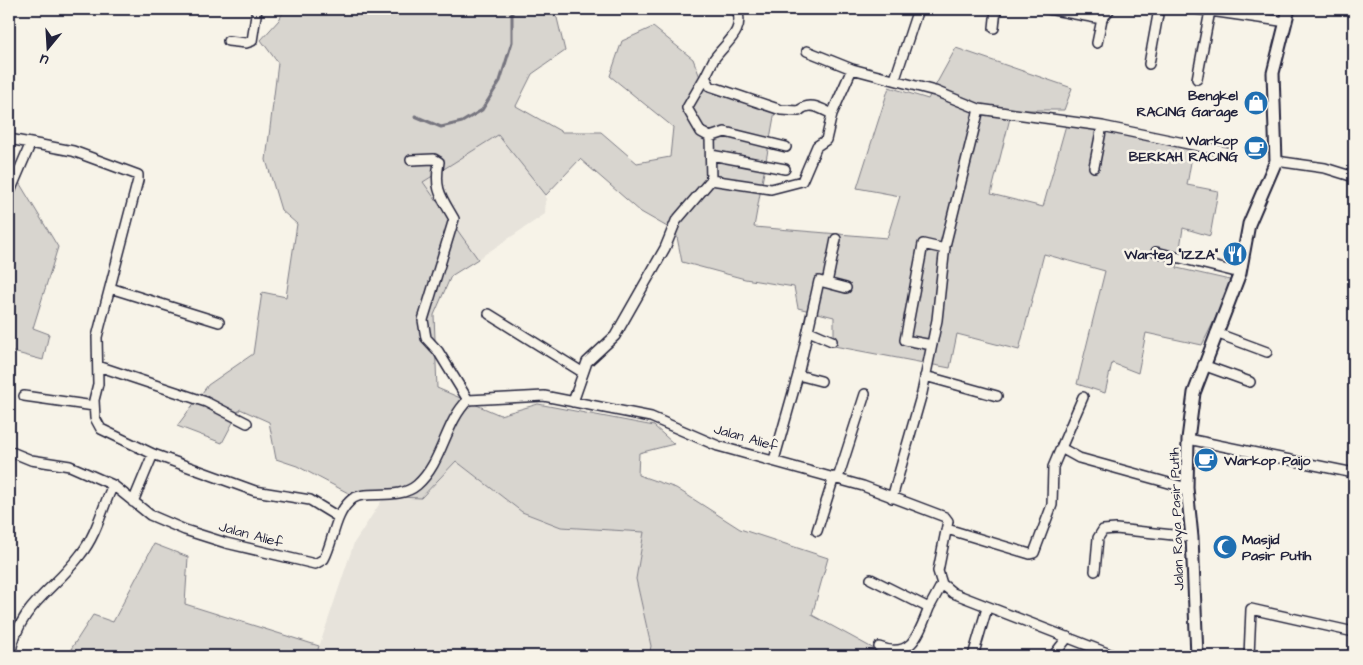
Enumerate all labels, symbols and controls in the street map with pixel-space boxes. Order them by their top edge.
north arrow [22,22,72,72]
text: U [37,49,51,70]
place label: Bengkel RACING Garage [1136,86,1239,123]
shop icon: Bengkel RACING Garage [1243,90,1269,116]
place label: Warkop BERKAH RACING [1129,131,1238,167]
cafe icon: Warkop BERKAH RACING [1243,135,1269,161]
restaurant icon: Warteg "IZZA" [1222,241,1248,267]
place label: Warteg "IZZA" [1123,245,1219,266]
street label: Jalan Alief [711,419,781,457]
street label: Jalan Raya Pasir Putih [1165,447,1189,591]
cafe icon: Warkop Paijo [1193,447,1219,473]
place label: Warkop Paijo [1223,451,1311,471]
street label: Jalan Alief [216,517,286,553]
place label: Masjid Pasir Putih [1242,530,1312,566]
mosque icon: Masjid Pasir Putih [1212,534,1238,560]

